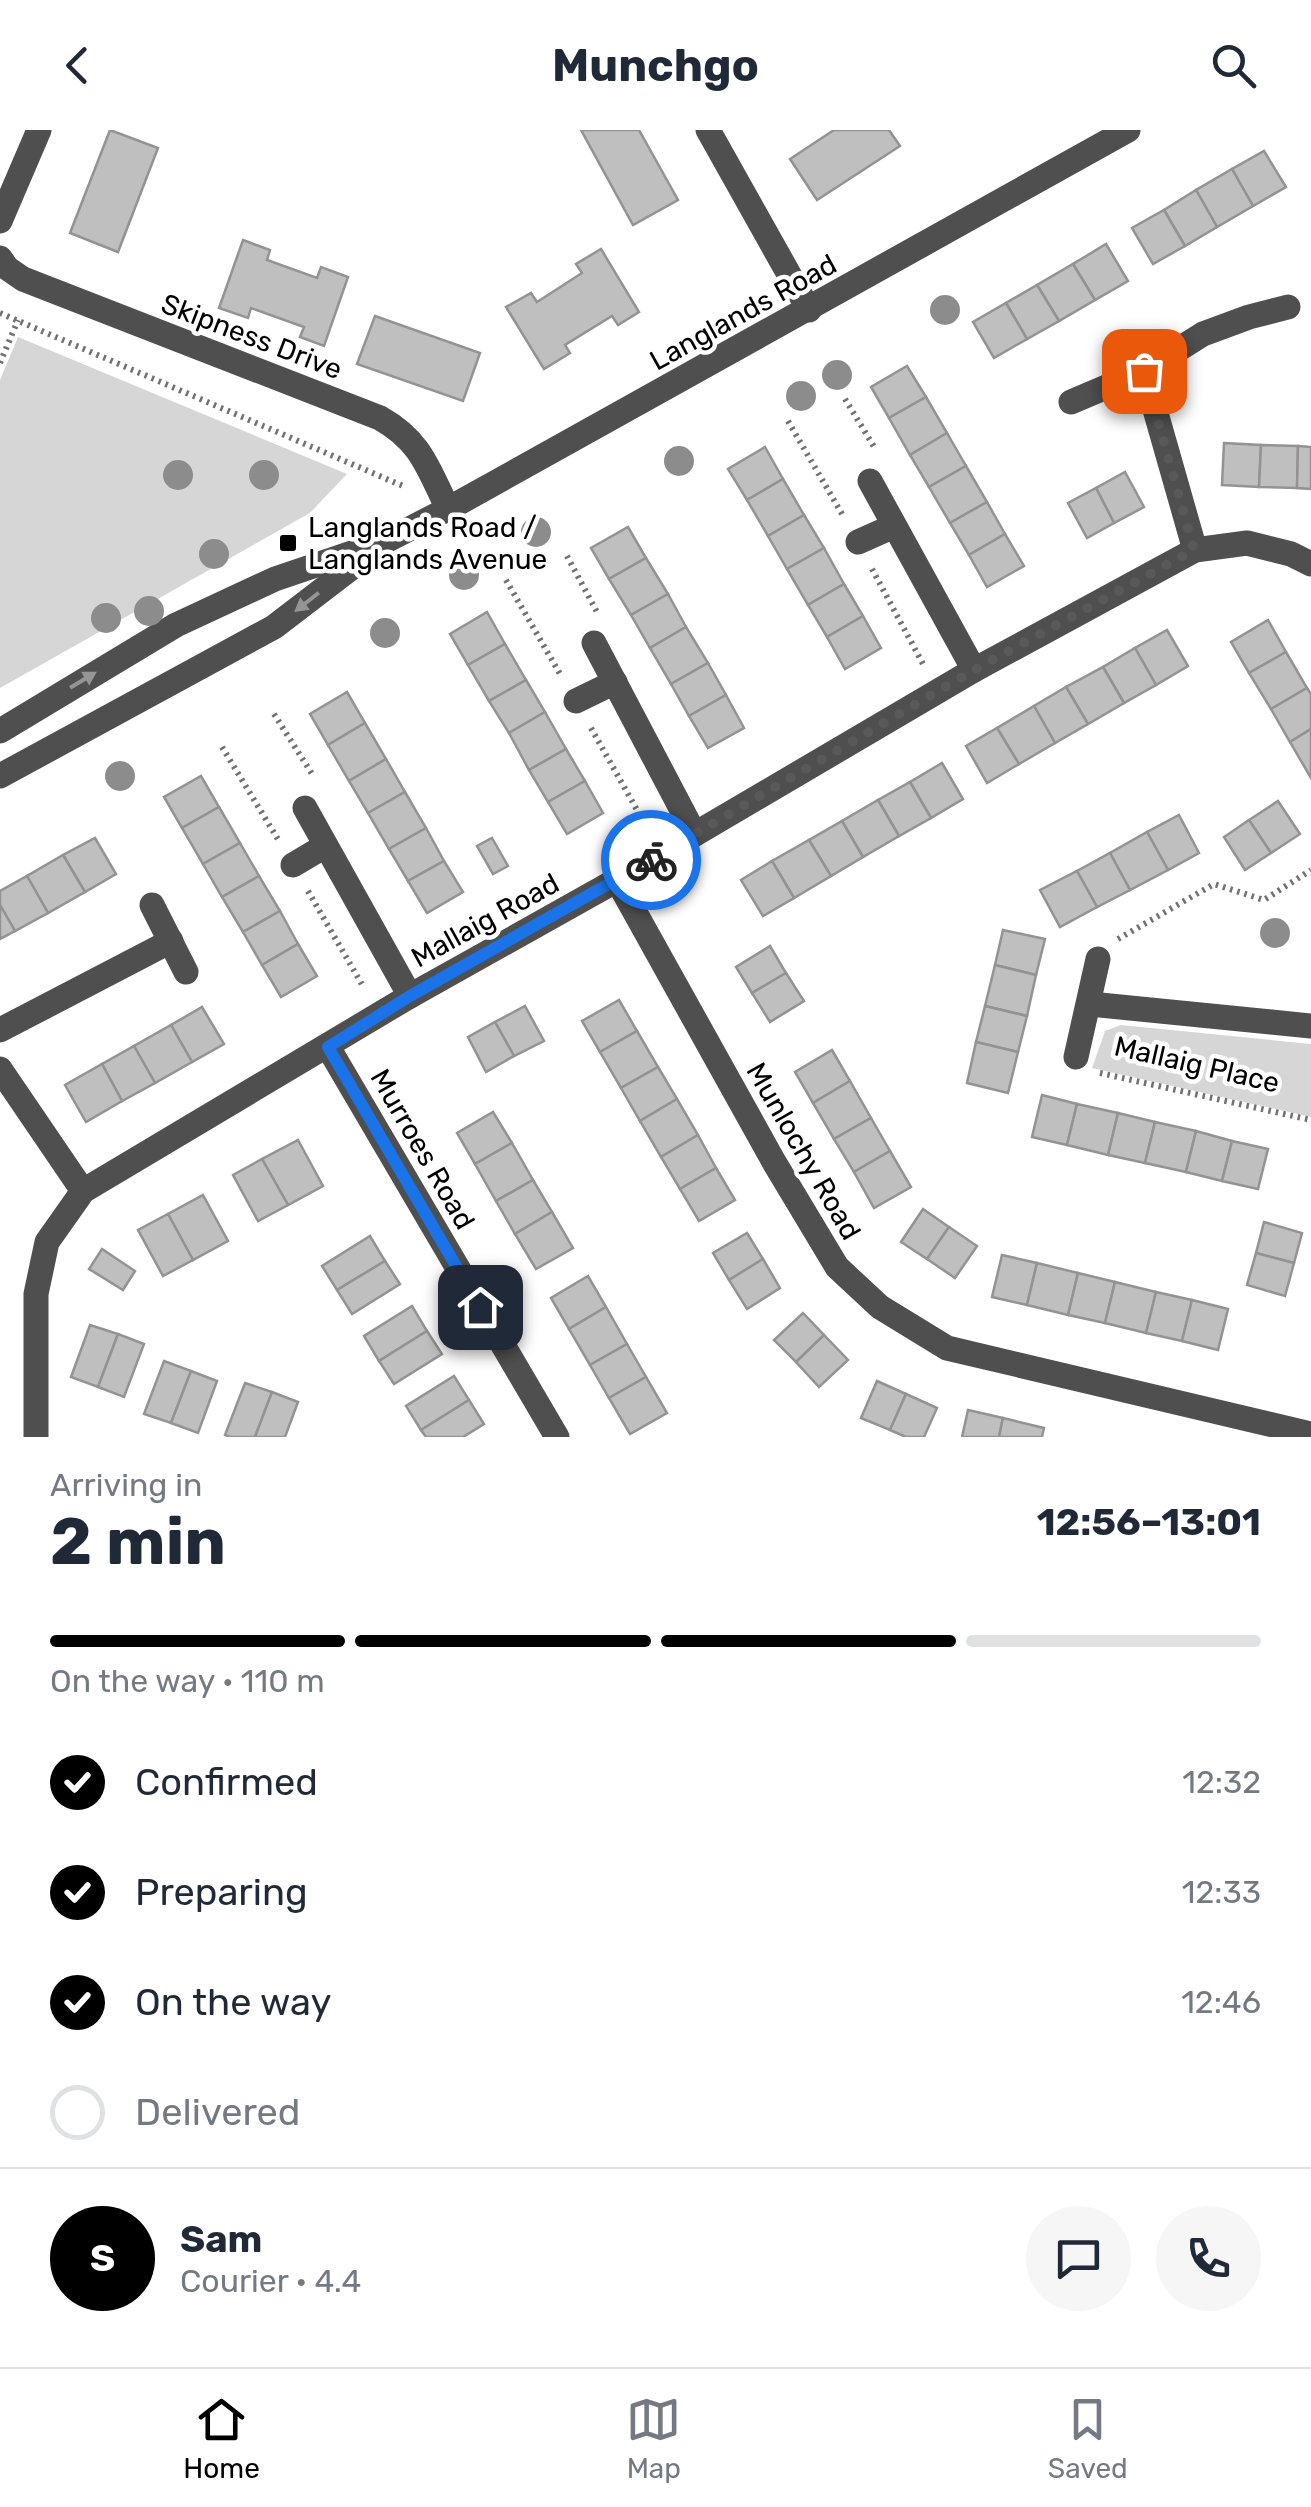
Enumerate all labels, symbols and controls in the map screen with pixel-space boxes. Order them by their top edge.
icon: back [50,38,105,93]
icon: search [1206,38,1261,93]
text: Munchgo [552,39,759,92]
street label: Langlands Road [644,248,842,377]
street label: Skipness Drive [157,287,347,386]
pin [1102,329,1187,414]
icon: bag [1117,344,1172,399]
place label: Langlands Road / Langlands Avenue [308,511,547,576]
marker: Langlands Road / Langlands Avenue [277,532,299,554]
one-way arrow [294,591,320,612]
one-way arrow [69,672,97,689]
courier [601,810,701,910]
icon: bike [624,833,679,888]
street label: Mallaig Road [406,866,565,974]
street label: Mallaig Place [1111,1029,1283,1100]
street label: Munlochy Road [740,1057,868,1246]
street label: Murroes Road [363,1063,482,1235]
pin [438,1265,523,1350]
icon: home [453,1280,508,1335]
text: Arriving in [50,1466,202,1504]
text: 12:56–13:01 [1037,1499,1261,1545]
text: 2 min [50,1503,226,1580]
text: On the way · 110 m [50,1662,325,1700]
icon: check [50,1755,105,1810]
text: Confirmed [135,1759,318,1805]
text: 12:32 [1182,1763,1261,1801]
icon: check [50,1865,105,1920]
text: Preparing [135,1869,308,1915]
text: 12:33 [1182,1873,1261,1911]
icon: check [50,1975,105,2030]
text: On the way [135,1979,331,2025]
text: 12:46 [1181,1983,1261,2021]
text: Delivered [135,2089,300,2135]
button: chat [1026,2206,1131,2311]
button: phone [1156,2206,1261,2311]
text: Sam [180,2216,262,2262]
text: S [90,2235,115,2281]
text: Courier · 4.4 [180,2262,361,2300]
tab: Home [183,2392,260,2485]
tab: Map [626,2392,681,2485]
tab: Saved [1048,2392,1128,2485]

